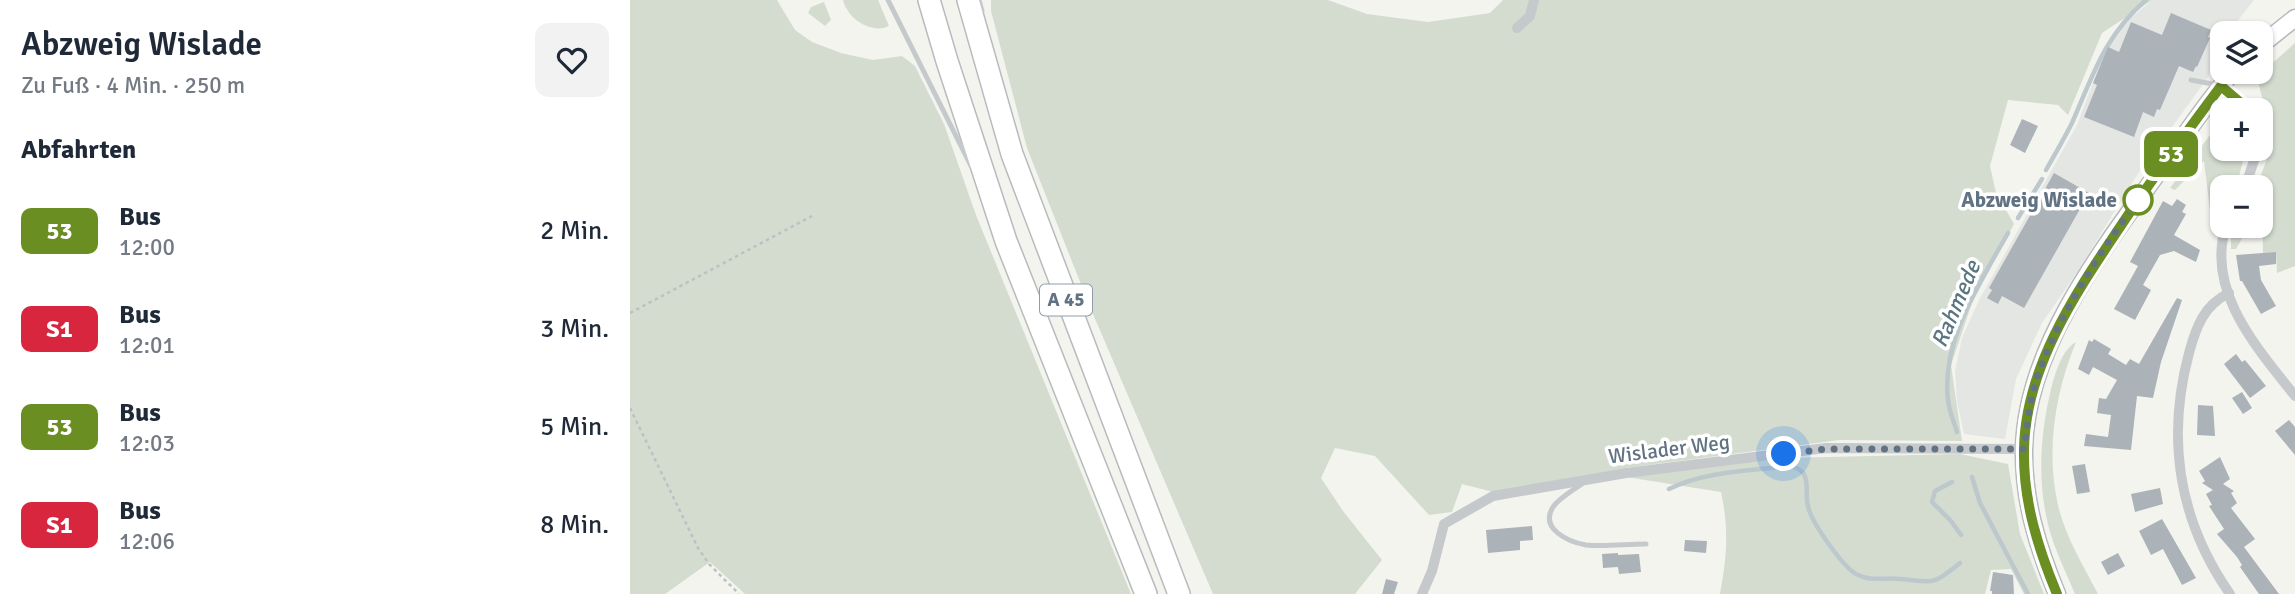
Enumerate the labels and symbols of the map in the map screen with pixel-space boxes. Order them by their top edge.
line badge: 53 [2140,131,2202,177]
marker: Abzweig Wislade [2123,185,2153,215]
place label: Abzweig Wislade [1961,187,2117,213]
water label: Rahmede [1925,255,1988,352]
road number: A 45 [1040,284,1092,316]
street label: Wislader Weg [1607,429,1731,469]
your location [1766,436,1801,471]

